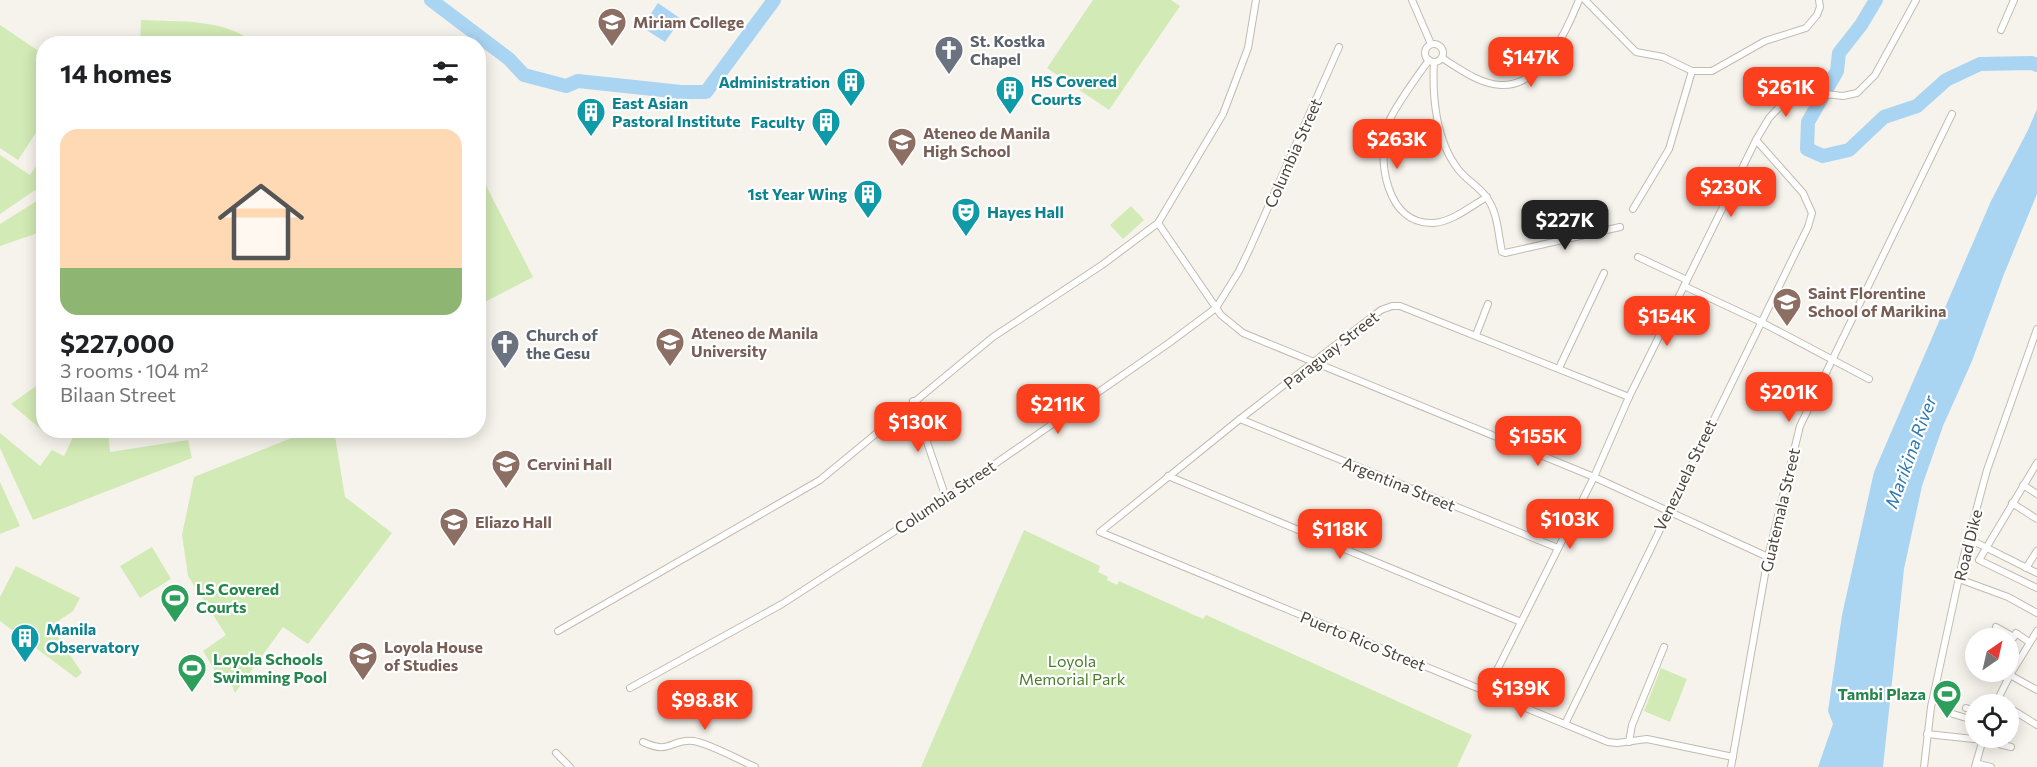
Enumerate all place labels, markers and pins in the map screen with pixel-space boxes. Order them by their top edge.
school or university icon: Miriam College [596,6,628,48]
place label: Miriam College [633,12,744,31]
place label: St. Kostka Chapel [970,31,1045,68]
church icon: St. Kostka Chapel [933,34,965,76]
pin: $147K [1489,37,1573,88]
building icon: Administration [835,66,867,108]
pin: $261K [1744,67,1828,118]
place label: HS Covered Courts [1031,71,1117,108]
place label: Administration [718,72,830,91]
building icon: HS Covered Courts [994,74,1026,116]
place label: East Asian Pastoral Institute [612,93,741,130]
building icon: East Asian Pastoral Institute [575,96,607,138]
building icon: Faculty [810,106,842,148]
place label: Faculty [751,112,805,131]
pin: $263K [1355,119,1439,170]
place label: Ateneo de Manila High School [923,123,1050,160]
school or university icon: Ateneo de Manila High School [886,126,918,168]
pin: $230K [1689,167,1773,218]
building icon: 1st Year Wing [852,178,884,220]
place label: 1st Year Wing [747,184,847,203]
theatre icon: Hayes Hall [950,196,982,238]
pin: $227K [1523,200,1607,251]
place label: Hayes Hall [987,202,1064,221]
place label: Saint Florentine School of Marikina [1808,283,1946,320]
school or university icon: Saint Florentine School of Marikina [1771,286,1803,328]
pin: $154K [1625,296,1709,347]
place label: Ateneo de Manila University [691,323,818,360]
place label: Church of the Gesu [526,325,598,362]
school or university icon: Ateneo de Manila University [654,326,686,368]
church icon: Church of the Gesu [489,328,521,370]
pin: $201K [1747,372,1831,423]
pin: $211K [1016,384,1100,435]
pin: $130K [876,402,960,453]
pin: $155K [1496,416,1580,467]
school or university icon: Cervini Hall [490,448,522,490]
place label: Cervini Hall [527,454,612,473]
pin: $103K [1528,499,1612,550]
school or university icon: Eliazo Hall [438,506,470,548]
pin: $118K [1298,509,1382,560]
place label: Eliazo Hall [475,512,552,531]
place label: LS Covered Courts [196,579,279,616]
sports icon: LS Covered Courts [159,582,191,624]
place label: Manila Observatory [46,619,140,656]
building icon: Manila Observatory [9,622,41,664]
place label: Loyola House of Studies [384,637,483,674]
school or university icon: Loyola House of Studies [347,640,379,682]
place label: Loyola Schools Swimming Pool [213,649,327,686]
sports icon: Loyola Schools Swimming Pool [176,652,208,694]
pin: $139K [1479,668,1563,719]
sports icon: Tambi Plaza [1931,678,1963,720]
pin: $98.8K [656,680,754,731]
place label: Tambi Plaza [1838,684,1926,703]

